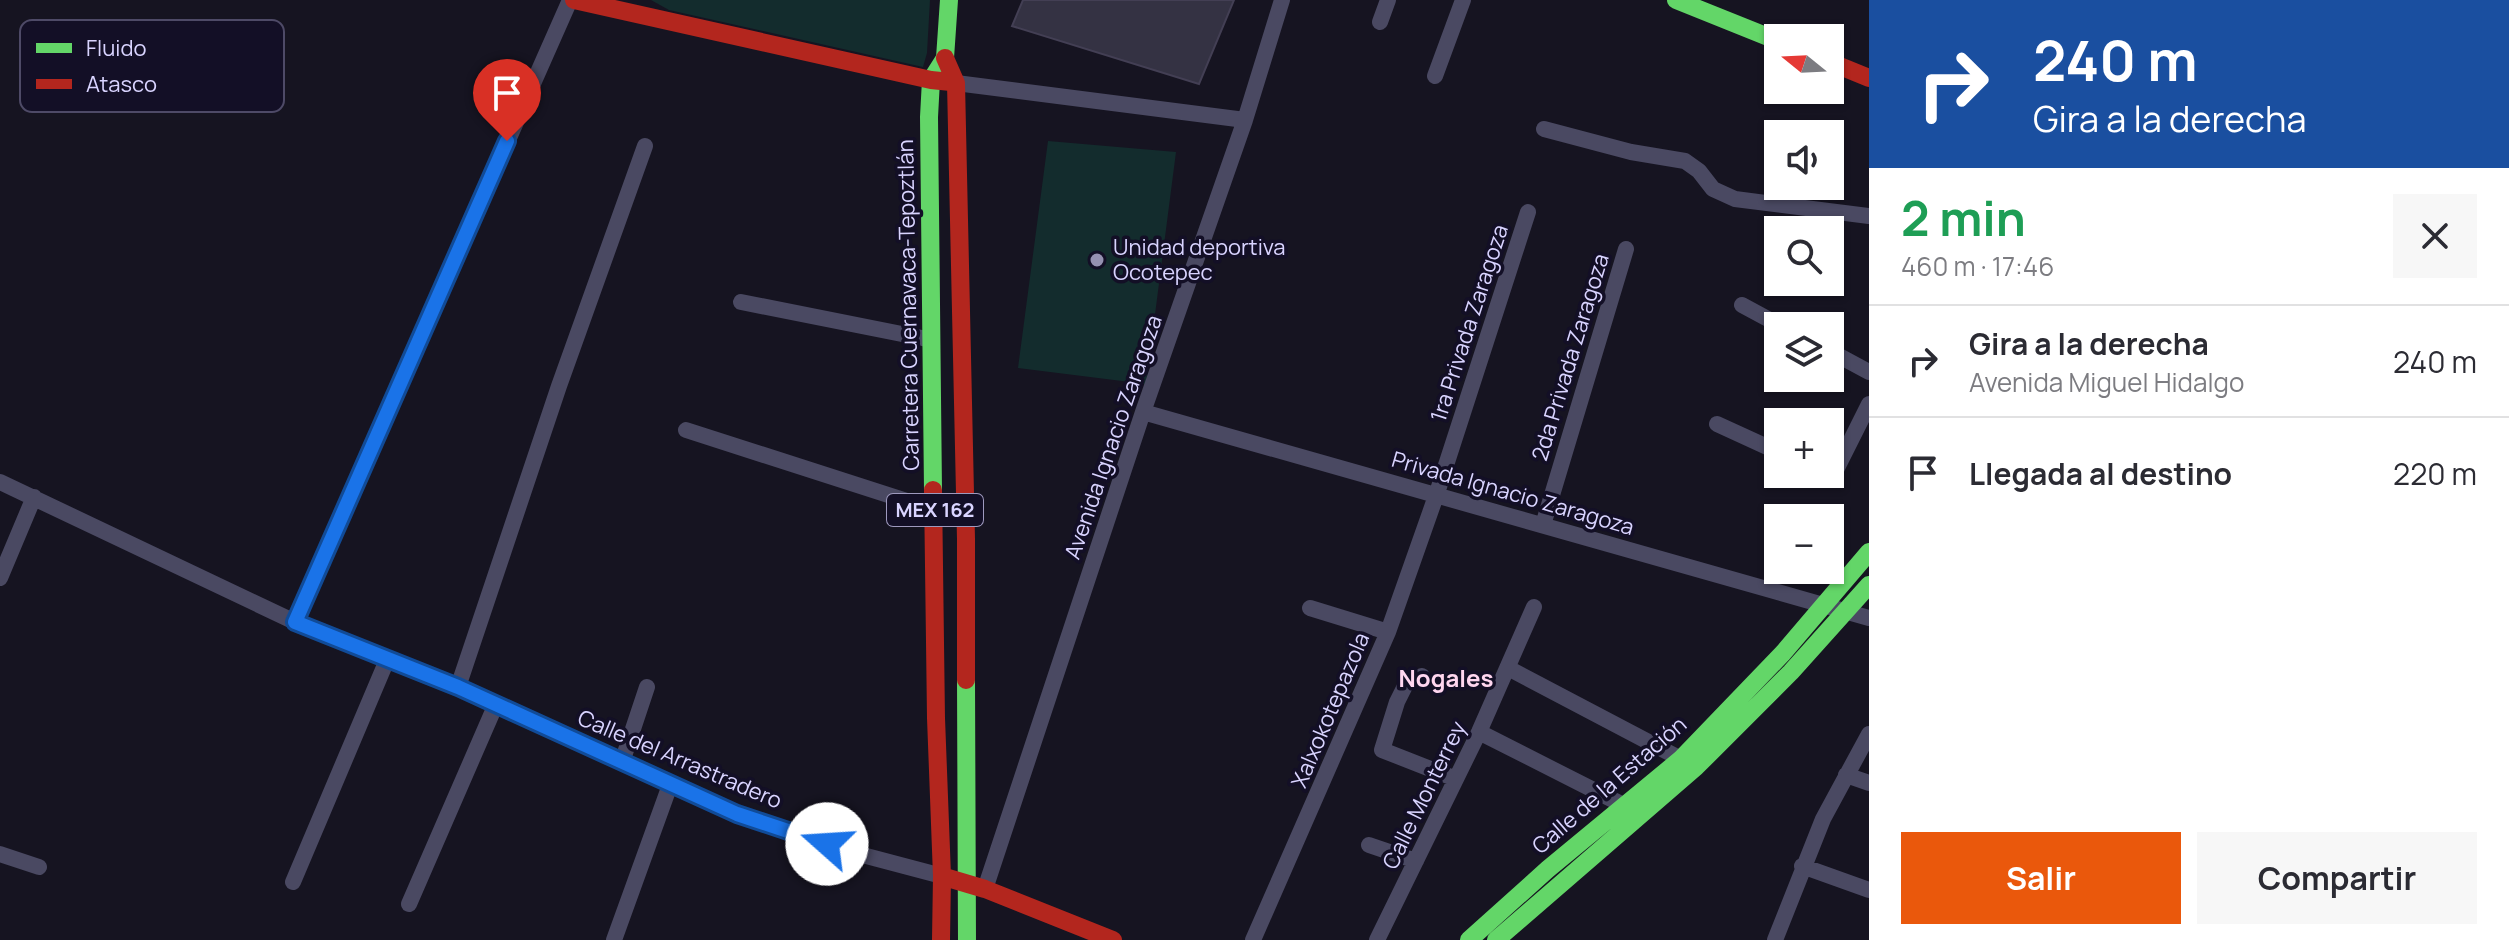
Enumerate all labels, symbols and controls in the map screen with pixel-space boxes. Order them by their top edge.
legend [20,20,284,112]
text: 240 m [2033,21,2198,98]
north arrow [1764,24,1844,104]
map controls [1764,24,1844,584]
icon: right [1901,32,2005,136]
text: Fluido [86,33,146,63]
pin [473,59,541,141]
text: Atasco [86,69,157,99]
icon: arrive [485,71,529,115]
text: Gira a la derecha [2033,94,2306,143]
button: sound [1764,120,1844,200]
street label: Carretera Cuernavaca-Tepoztlán [890,139,926,471]
text: 2 min [1901,185,2026,250]
button: close [2393,194,2477,278]
button: search [1764,216,1844,296]
street label: 1ra Privada Zaragoza [1423,221,1515,425]
place label: Unidad deportiva Ocotepec [1113,232,1286,287]
text: 460 m · 17:46 [1901,248,2054,284]
street label: 2da Privada Zaragoza [1524,250,1616,464]
marker: Unidad deportiva Ocotepec [1088,251,1106,269]
street label: Avenida Ignacio Zaragoza [1057,311,1169,563]
button: layers [1764,312,1844,392]
text: Gira a la derecha [1969,323,2209,364]
icon: right [1901,339,1945,383]
text: 240 m [2393,341,2477,382]
text: Avenida Miguel Hidalgo [1969,364,2244,400]
button: + [1764,408,1844,488]
street label: Privada Ignacio Zaragoza [1388,444,1638,542]
icon: arrive [1901,451,1945,495]
text: Llegada al destino [1969,453,2232,494]
text: 220 m [2393,453,2477,494]
road number: MEX 162 [887,494,983,526]
button: − [1764,504,1844,584]
street label: Xalxokotepazola [1284,628,1376,792]
district label: Nogales [1399,661,1493,694]
street label: Calle del Arrastradero [573,702,787,816]
street label: Calle de la Estación [1525,709,1693,861]
street label: Calle Monterrey [1375,716,1473,874]
position arrow [785,802,869,886]
button: Salir [1901,832,2181,924]
button: Compartir [2197,832,2477,924]

